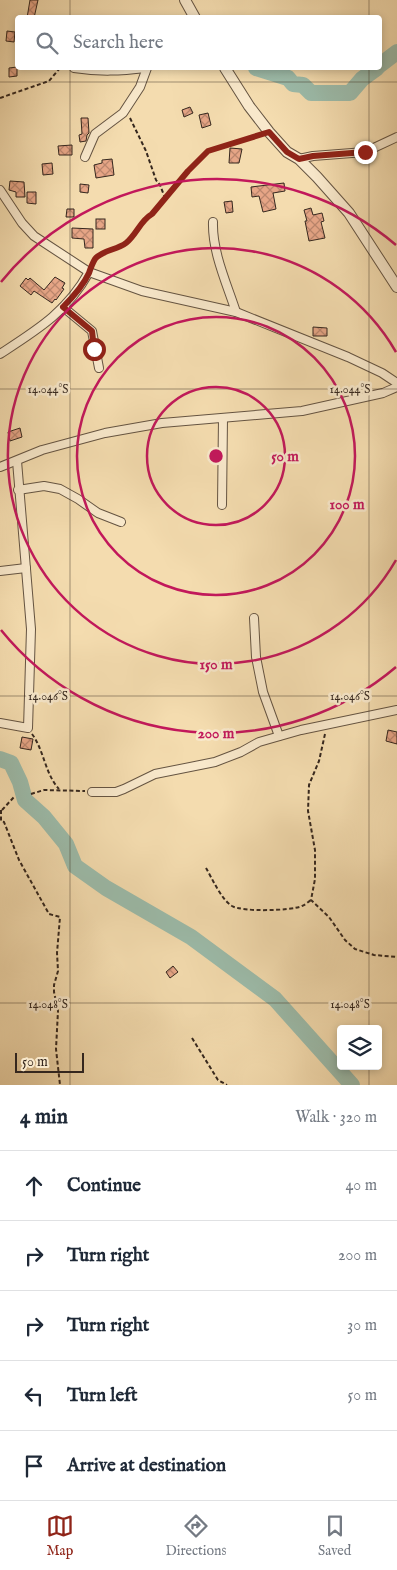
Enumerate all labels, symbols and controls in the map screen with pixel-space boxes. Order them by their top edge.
search box [15,15,382,70]
icon: search [33,29,61,57]
text: Search here [73,31,164,55]
route end [354,141,377,164]
route start [83,338,106,361]
text: 14.044°S [28,382,68,397]
text: 14.044°S [330,382,370,397]
centre of rings [207,447,225,465]
text: 50 m [271,447,299,466]
text: 100 m [329,495,365,514]
text: 150 m [199,655,233,674]
text: 14.046°S [28,689,68,704]
text: 14.046°S [330,689,370,704]
text: 200 m [198,724,235,743]
text: 14.048°S [28,997,68,1012]
text: 14.048°S [330,997,370,1012]
map controls [337,1025,382,1070]
button: layers [337,1025,382,1070]
scale bar [15,1050,84,1073]
text: 50 m [22,1053,48,1071]
text: 4 min [20,1104,68,1131]
text: Walk · 320 m [295,1108,377,1128]
icon: ahead [20,1172,48,1200]
text: Continue [67,1174,141,1198]
text: 40 m [345,1176,377,1196]
icon: right [20,1242,48,1270]
text: Turn right [67,1244,149,1268]
text: 200 m [338,1246,377,1266]
icon: right [20,1312,48,1340]
text: Turn right [67,1314,149,1338]
text: 30 m [347,1316,377,1336]
icon: left [20,1382,48,1410]
text: Turn left [67,1384,138,1408]
text: 50 m [348,1386,377,1406]
icon: arrive [20,1452,48,1480]
text: Arrive at destination [67,1454,226,1478]
tab: Map [46,1512,74,1560]
tab: Directions [165,1512,226,1560]
tab: Saved [318,1512,351,1560]

